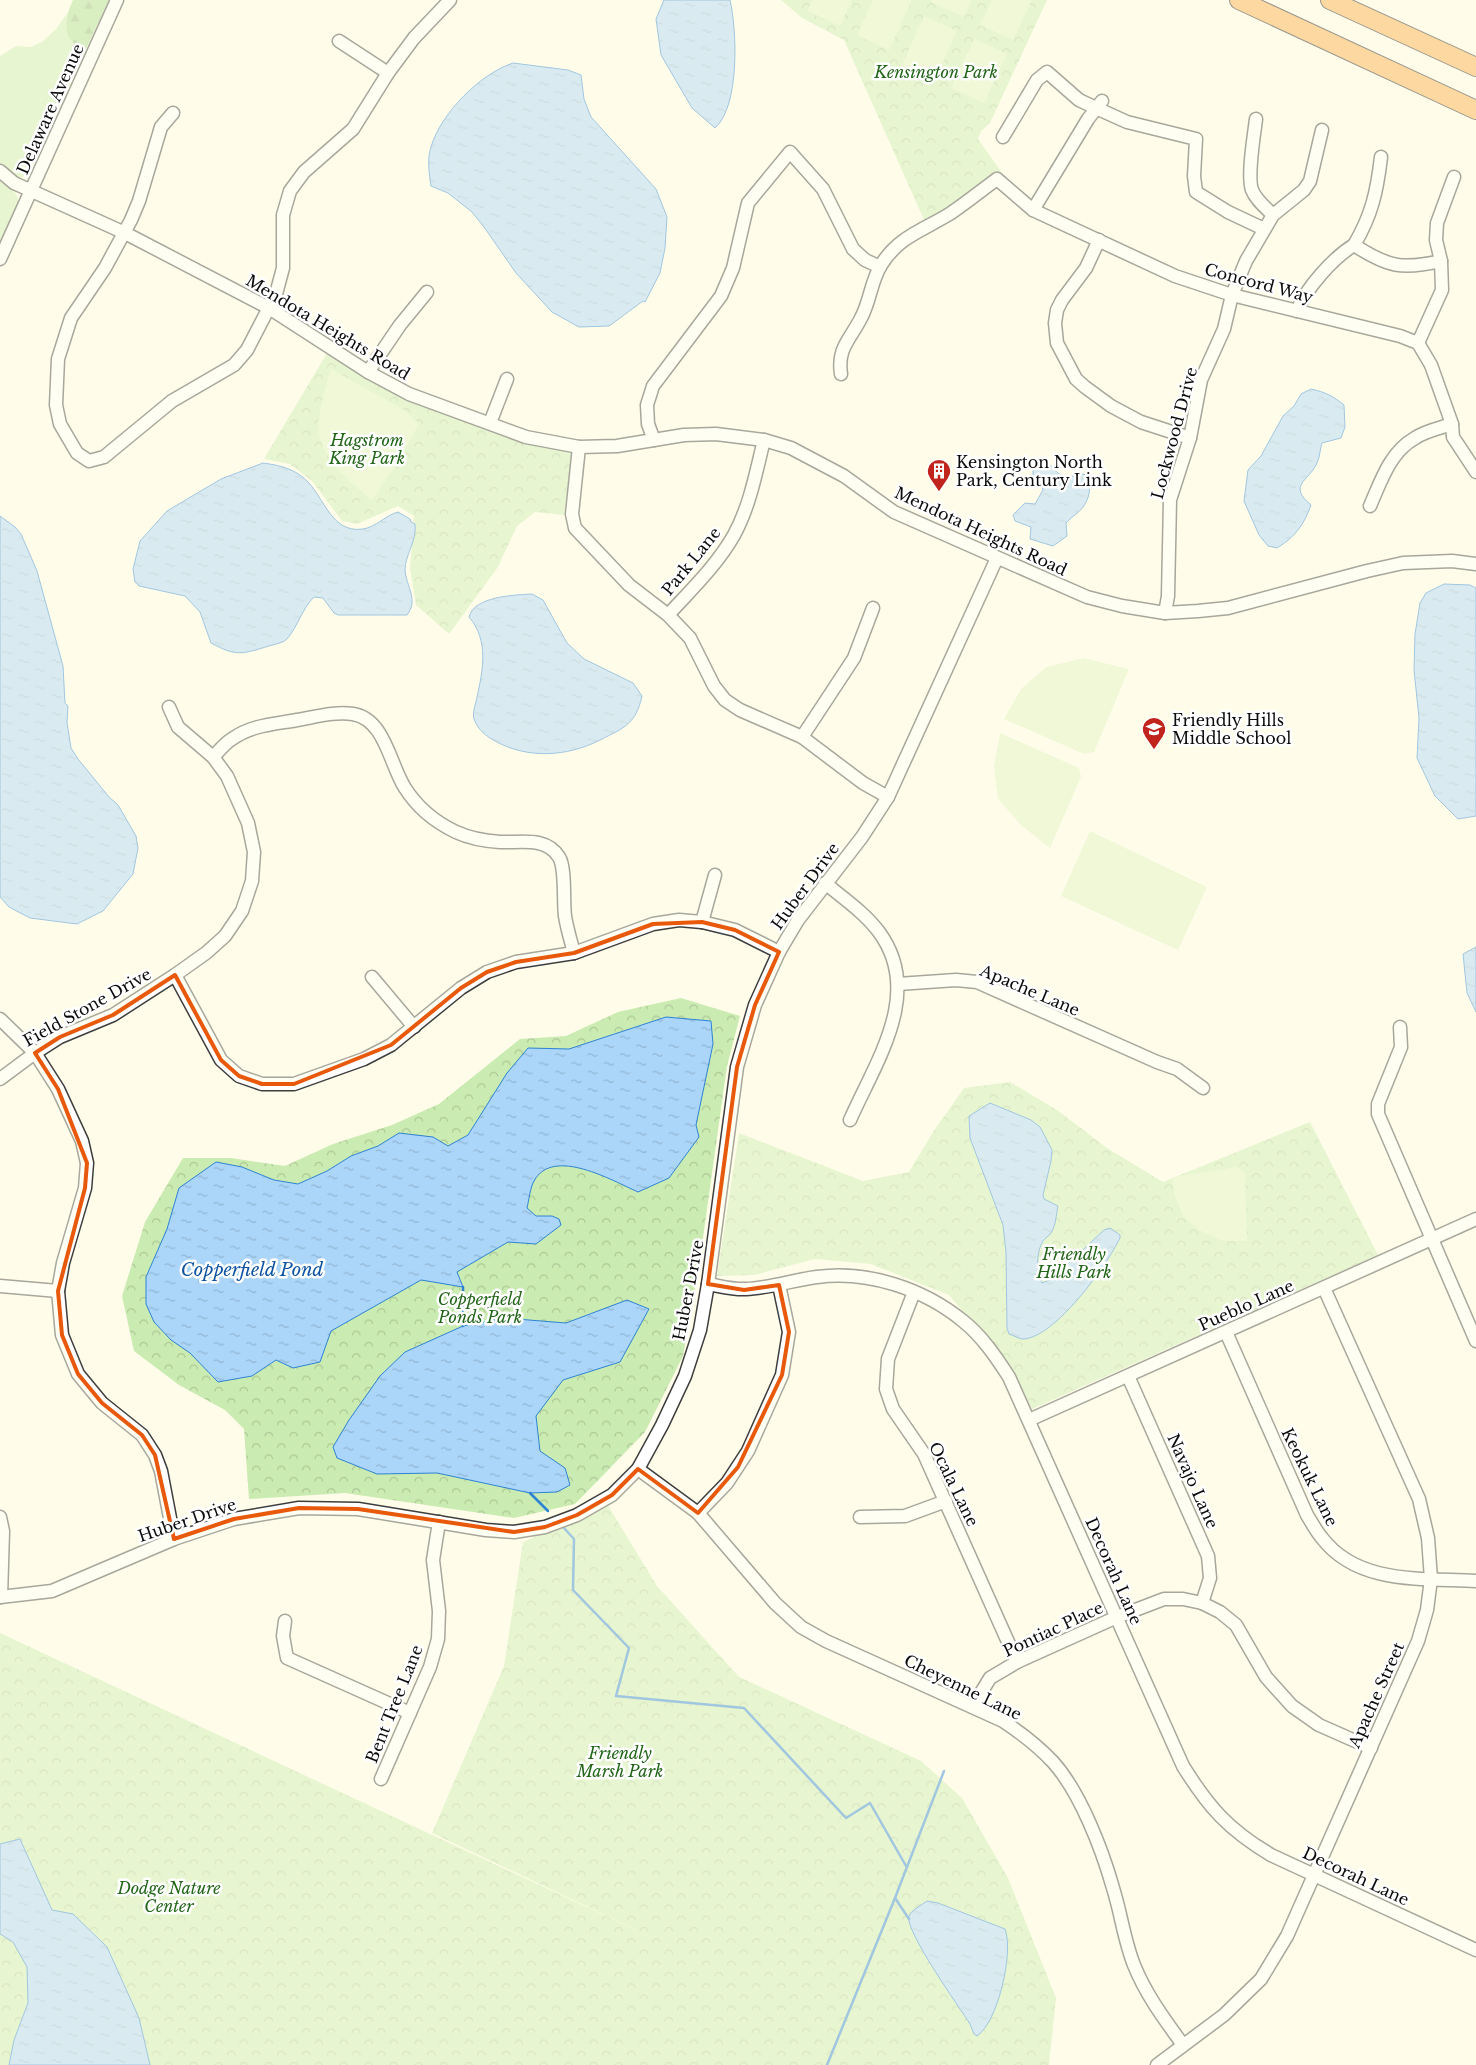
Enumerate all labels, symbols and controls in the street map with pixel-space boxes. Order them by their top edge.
street label: Delaware Avenue [12,41,88,177]
park label: Kensington Park [873,62,998,82]
street label: Concord Way [1202,259,1316,307]
street label: Mendota Heights Road [242,270,414,384]
street label: Lockwood Drive [1147,365,1201,501]
park label: Hagstrom King Park [328,430,405,468]
place label: Kensington North Park, Century Link [956,452,1112,490]
building icon: Kensington North Park, Century Link [926,458,952,492]
street label: Mendota Heights Road [892,482,1071,580]
street label: Park Lane [657,523,725,599]
place label: Friendly Hills Middle School [1172,710,1292,748]
school or university icon: Friendly Hills Middle School [1141,716,1167,750]
street label: Huber Drive [767,839,843,933]
street label: Apache Lane [976,960,1083,1020]
street label: Field Stone Drive [20,964,154,1050]
street label: Huber Drive [668,1238,708,1342]
park label: Friendly Hills Park [1035,1244,1112,1282]
water label: Copperfield Pond [181,1259,323,1281]
street label: Pueblo Lane [1195,1275,1297,1335]
park label: Copperfield Ponds Park [437,1289,523,1327]
street label: Keokuk Lane [1278,1424,1342,1530]
street label: Navajo Lane [1163,1431,1223,1531]
street label: Ocala Lane [925,1438,983,1530]
street label: Huber Drive [135,1494,239,1546]
street label: Decorah Lane [1081,1514,1147,1628]
street label: Pontiac Place [1000,1597,1106,1661]
street label: Apache Street [1343,1639,1408,1752]
street label: Bent Tree Lane [361,1642,427,1766]
street label: Cheyenne Lane [901,1650,1025,1724]
park label: Friendly Marsh Park [576,1743,663,1781]
street label: Decorah Lane [1300,1843,1412,1909]
park label: Dodge Nature Center [116,1878,221,1916]

